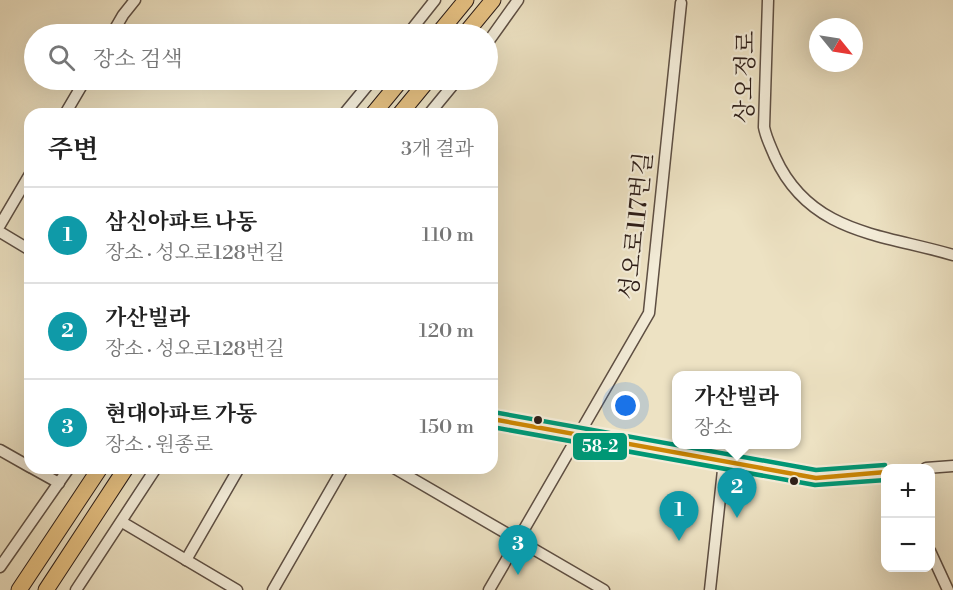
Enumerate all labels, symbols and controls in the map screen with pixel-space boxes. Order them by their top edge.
north arrow [809,18,863,72]
search box [24,24,498,90]
street label: 상오정로 [730,30,762,124]
icon: search [45,41,78,74]
text: 장소 검색 [93,46,183,73]
text: 주변 [48,134,98,166]
text: 3개 결과 [401,137,474,162]
street label: 성오로117번길 [614,151,660,301]
text: 삼신아파트 나동 [105,209,257,236]
text: 1 [63,223,72,248]
text: 110 m [422,223,474,248]
text: 장소 · 성오로128번길 [105,241,284,266]
text: 가산빌라 [105,305,190,332]
text: 2 [61,319,74,344]
text: 120 m [419,319,474,344]
text: 장소 · 성오로128번길 [105,337,284,362]
popup [672,371,801,449]
text: 가산빌라 [694,384,779,411]
your location [611,391,640,420]
text: 현대아파트 가동 [105,401,257,428]
unlabelled marker [532,414,544,426]
text: 3 [61,415,74,440]
text: 150 m [419,415,474,440]
text: 장소 [694,416,733,441]
line badge: 58-2 [572,432,628,461]
text: 장소 · 원종로 [105,433,213,458]
text: 58-2 [582,437,618,457]
map controls [881,464,935,572]
button: + [881,464,935,518]
pin: 2 [718,468,756,518]
unlabelled marker [788,475,800,487]
pin: 1 [660,492,698,541]
button: − [881,518,935,572]
pin: 3 [498,526,538,575]

